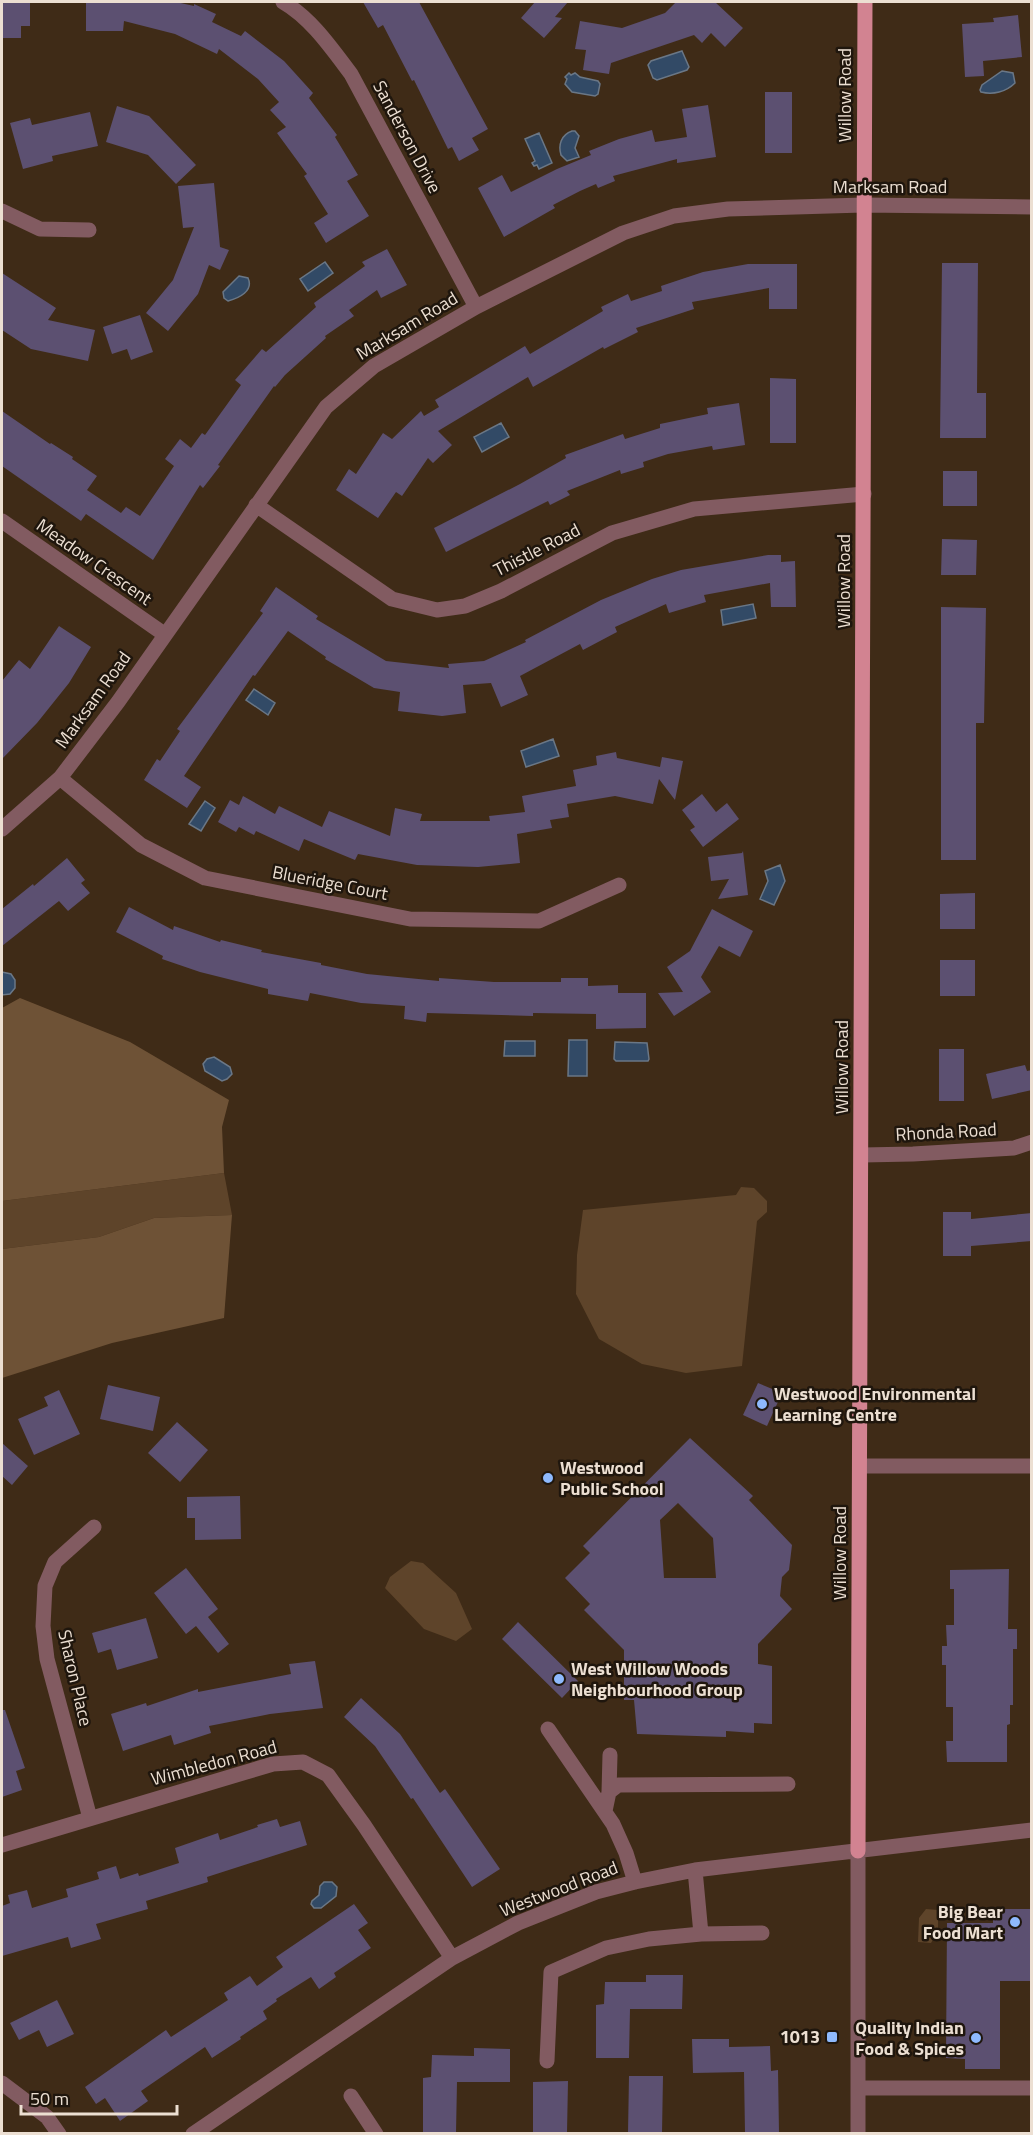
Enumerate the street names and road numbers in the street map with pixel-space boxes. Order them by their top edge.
street label: Willow Road [831,48,858,142]
street label: Sanderson Drive [366,76,449,198]
street label: Marksam Road [833,173,947,200]
street label: Marksam Road [351,285,463,367]
street label: Meadow Crescent [31,512,158,612]
street label: Thistle Road [489,516,585,583]
street label: Willow Road [830,534,857,628]
street label: Marksam Road [48,646,137,754]
street label: Blueridge Court [270,858,391,907]
street label: Willow Road [828,1020,855,1114]
street label: Rhonda Road [895,1115,997,1148]
street label: Willow Road [826,1506,853,1600]
street label: Sharon Place [51,1627,100,1729]
street label: Wimbledon Road [148,1733,280,1792]
street label: Westwood Road [496,1854,622,1923]

